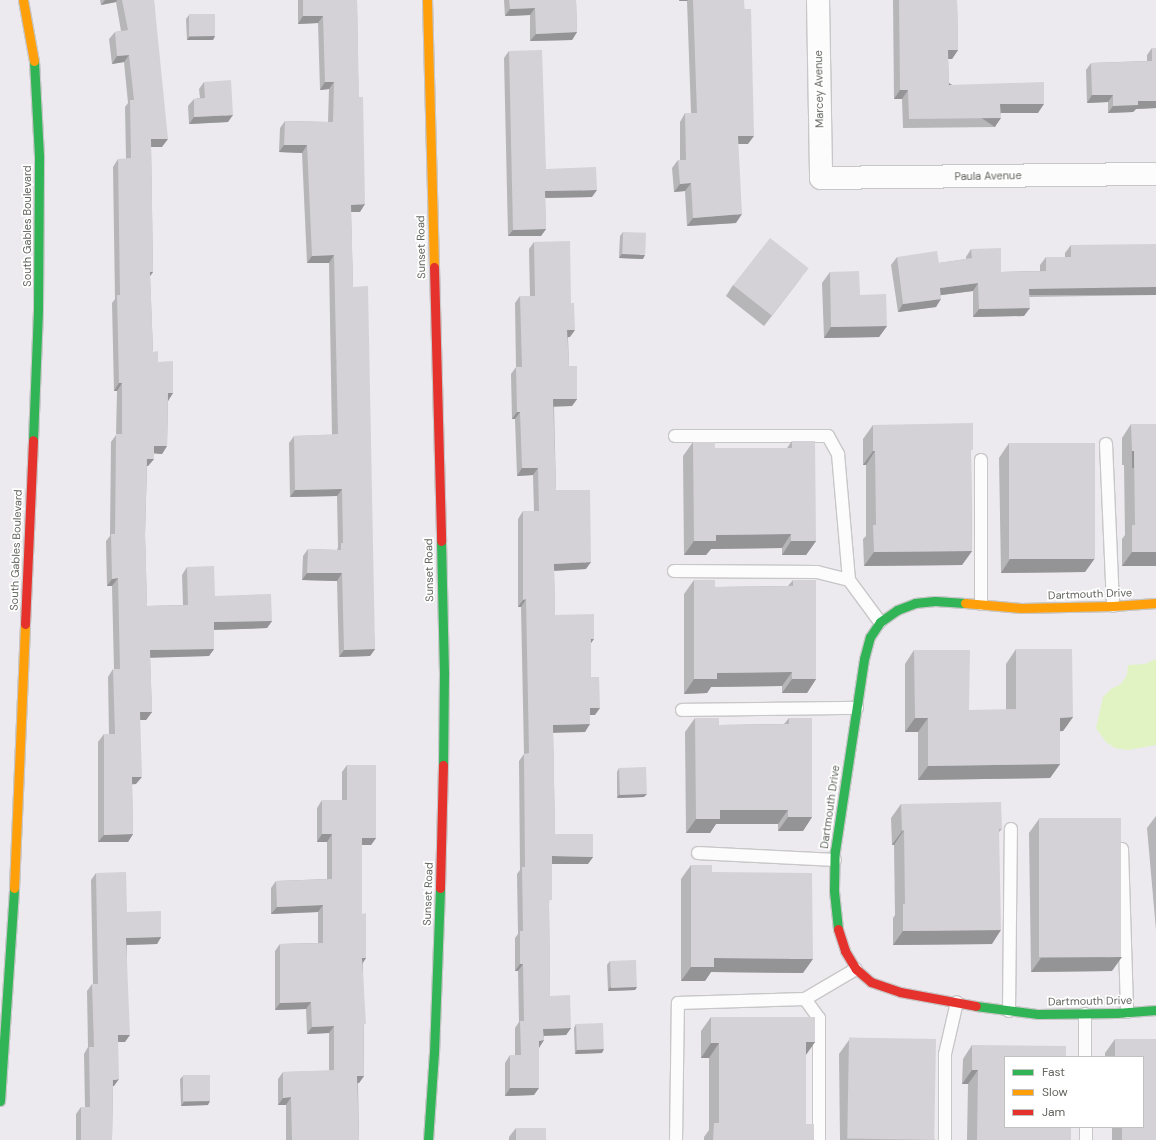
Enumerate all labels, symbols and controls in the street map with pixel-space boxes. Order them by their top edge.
street label: Marcey Avenue [812,50,826,128]
street label: South Gables Boulevard [20,165,34,287]
street label: Paula Avenue [954,169,1022,183]
street label: Sunset Road [414,215,428,279]
street label: South Gables Boulevard [7,489,25,611]
street label: Sunset Road [422,538,436,602]
street label: Dartmouth Drive [1048,586,1132,602]
street label: Dartmouth Drive [818,764,842,850]
street label: Sunset Road [420,862,436,926]
street label: Dartmouth Drive [1048,994,1132,1008]
legend [1004,1056,1144,1128]
text: Fast [1042,1064,1065,1080]
text: Slow [1042,1084,1068,1100]
text: Jam [1042,1104,1065,1120]

